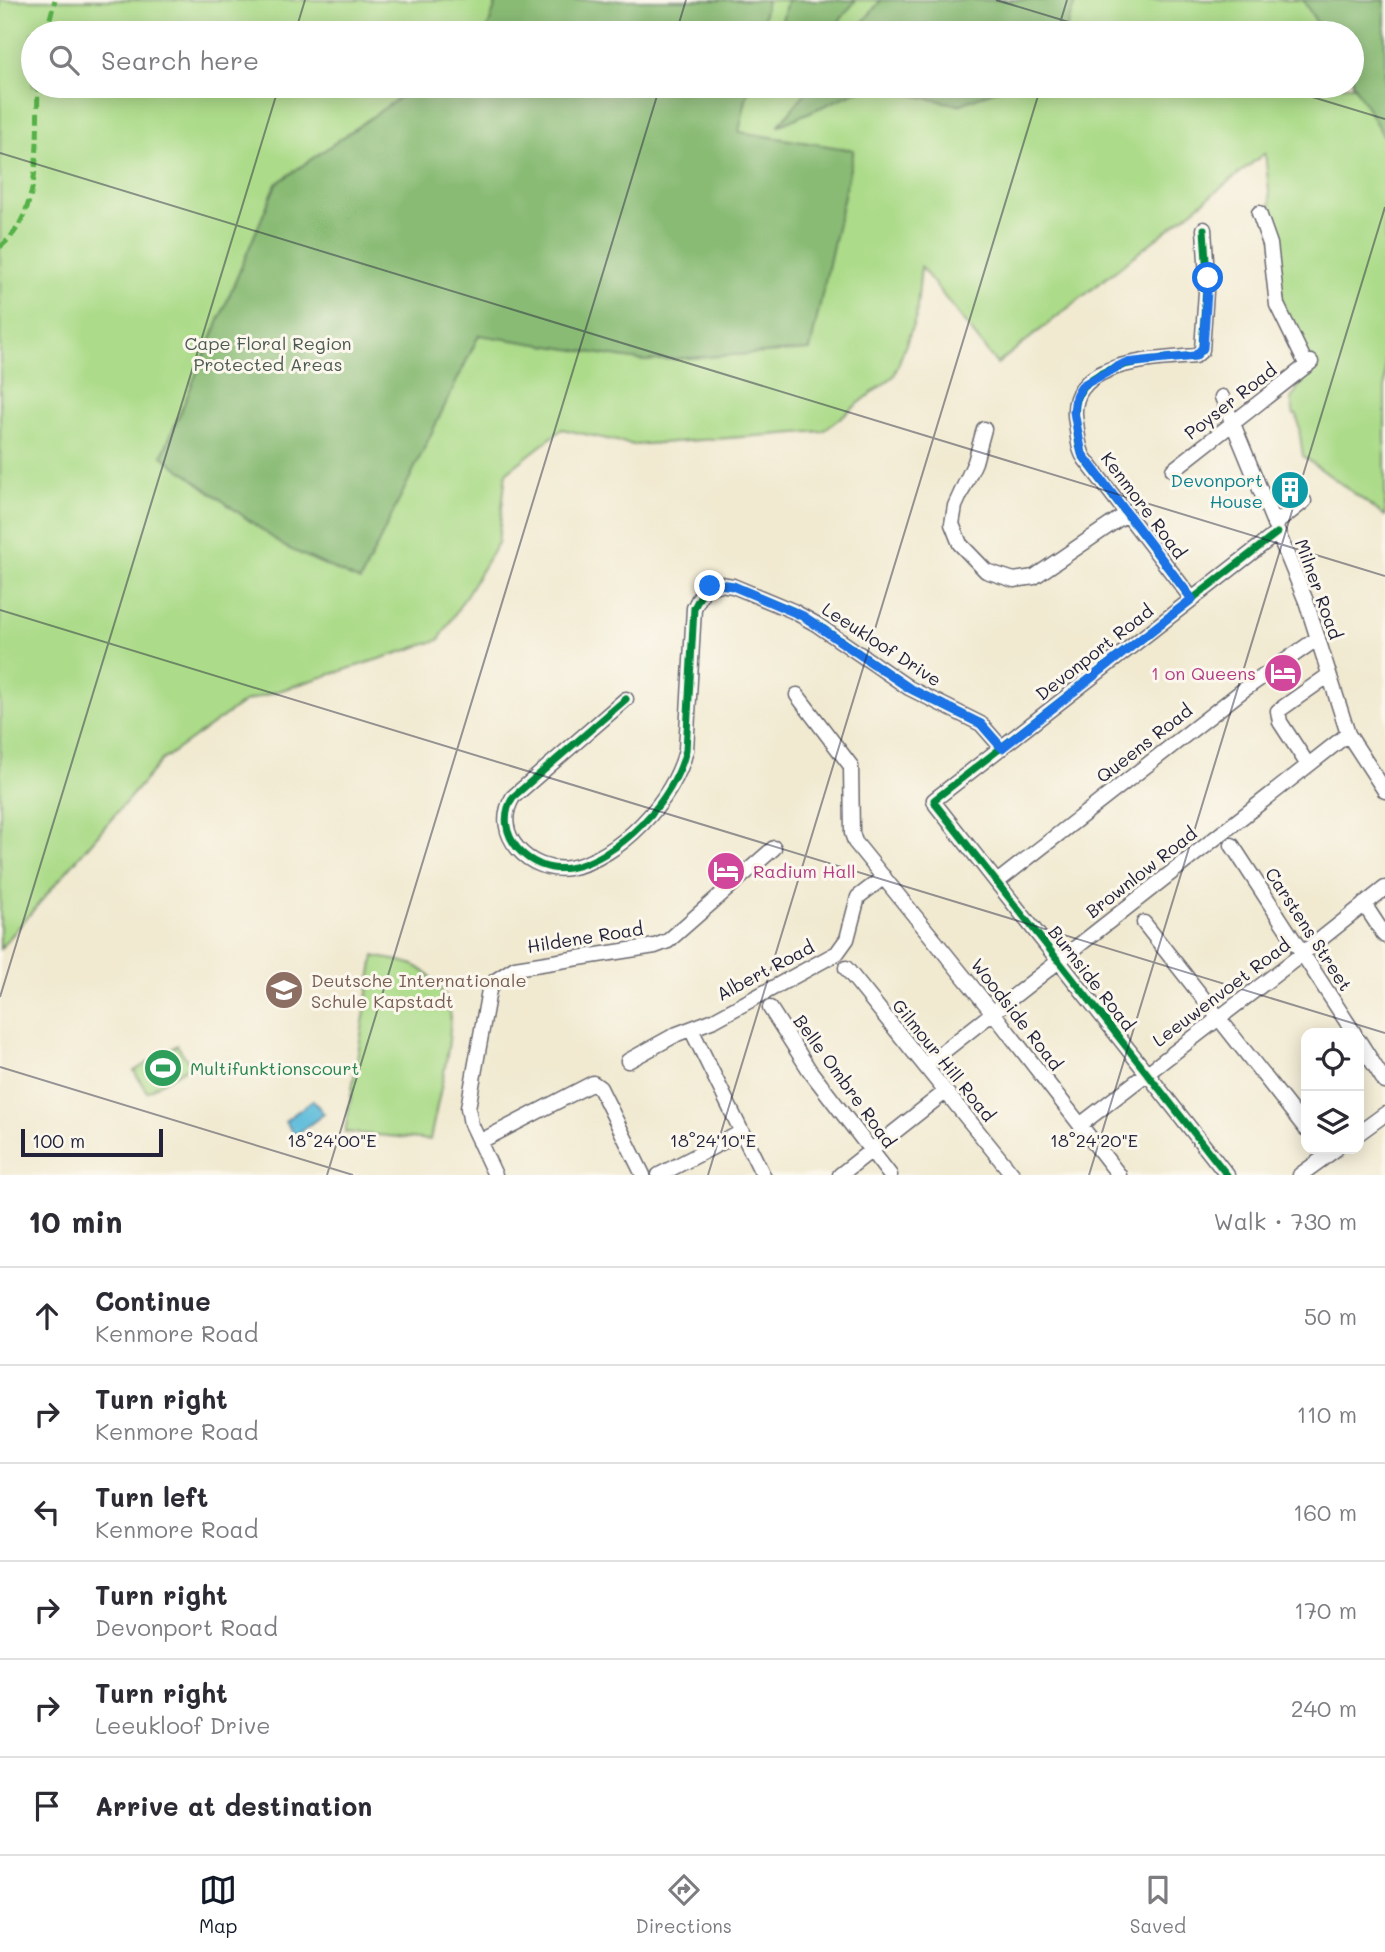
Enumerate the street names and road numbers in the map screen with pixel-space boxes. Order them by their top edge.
street label: Poyser Road [1179,357,1281,445]
street label: Kenmore Road [1096,447,1192,563]
street label: Milner Road [1290,536,1348,642]
street label: Leeukloof Drive [818,597,946,691]
street label: Devonport Road [1030,599,1158,705]
street label: Queens Road [1091,698,1197,788]
street label: Brownlow Road [1081,821,1201,923]
street label: Carstens Street [1260,863,1358,995]
street label: Hildene Road [525,916,645,958]
street label: Burnside Road [1043,920,1141,1036]
street label: Leeuwenvoet Road [1147,932,1295,1052]
street label: Albert Road [712,934,818,1006]
street label: Woodside Road [966,953,1068,1075]
street label: Gilmour Hill Road [887,994,1001,1126]
street label: Belle Ombre Road [789,1010,901,1152]

